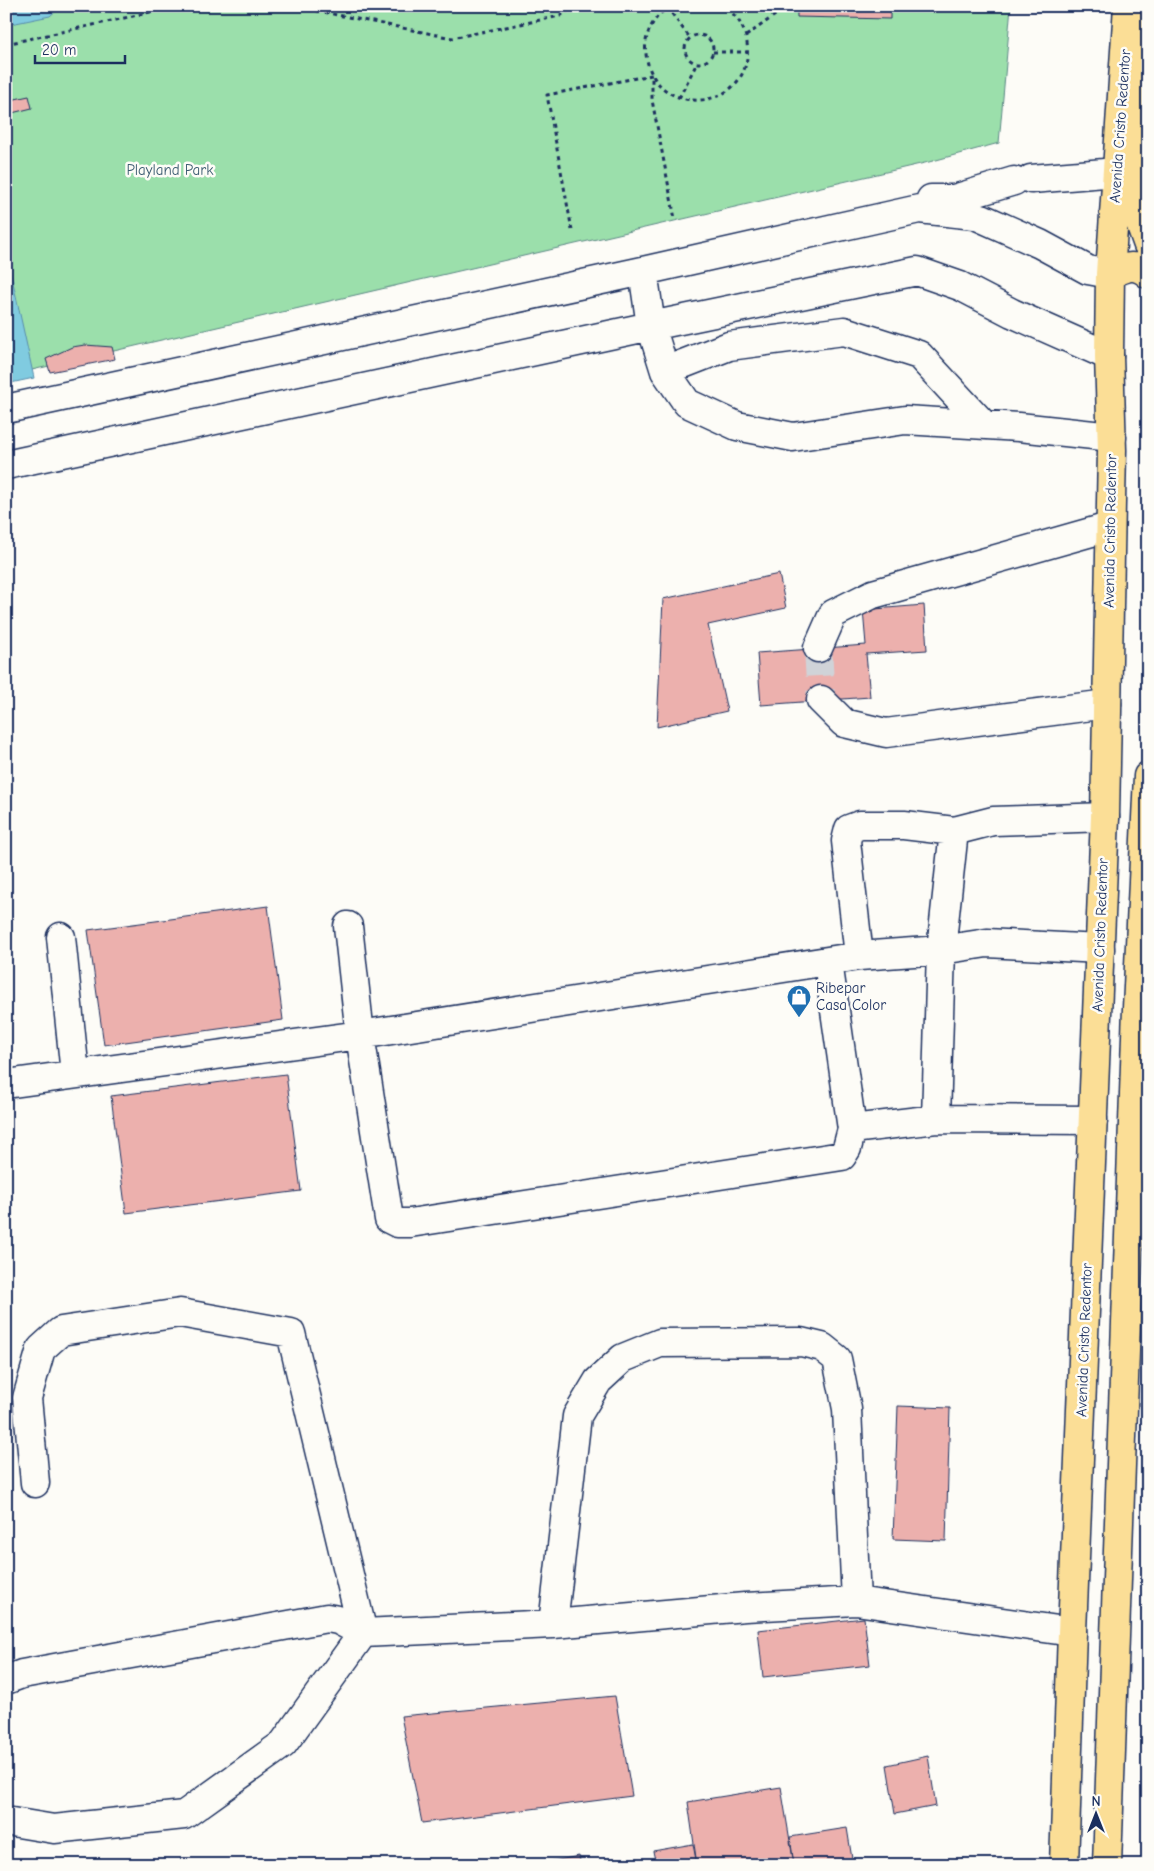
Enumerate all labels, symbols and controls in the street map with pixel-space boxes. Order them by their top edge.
scale bar [35,32,125,64]
text: 20 m [42,41,76,59]
street label: Avenida Cristo Redentor [1106,49,1134,203]
park label: Playland Park [126,161,214,179]
street label: Avenida Cristo Redentor [1100,454,1120,608]
street label: Avenida Cristo Redentor [1088,858,1112,1012]
place label: Ribepar Casa Color [816,979,886,1014]
shop icon: Ribepar Casa Color [786,984,812,1018]
street label: Avenida Cristo Redentor [1072,1263,1096,1417]
north arrow [1072,1788,1122,1838]
text: N [1091,1793,1101,1810]

